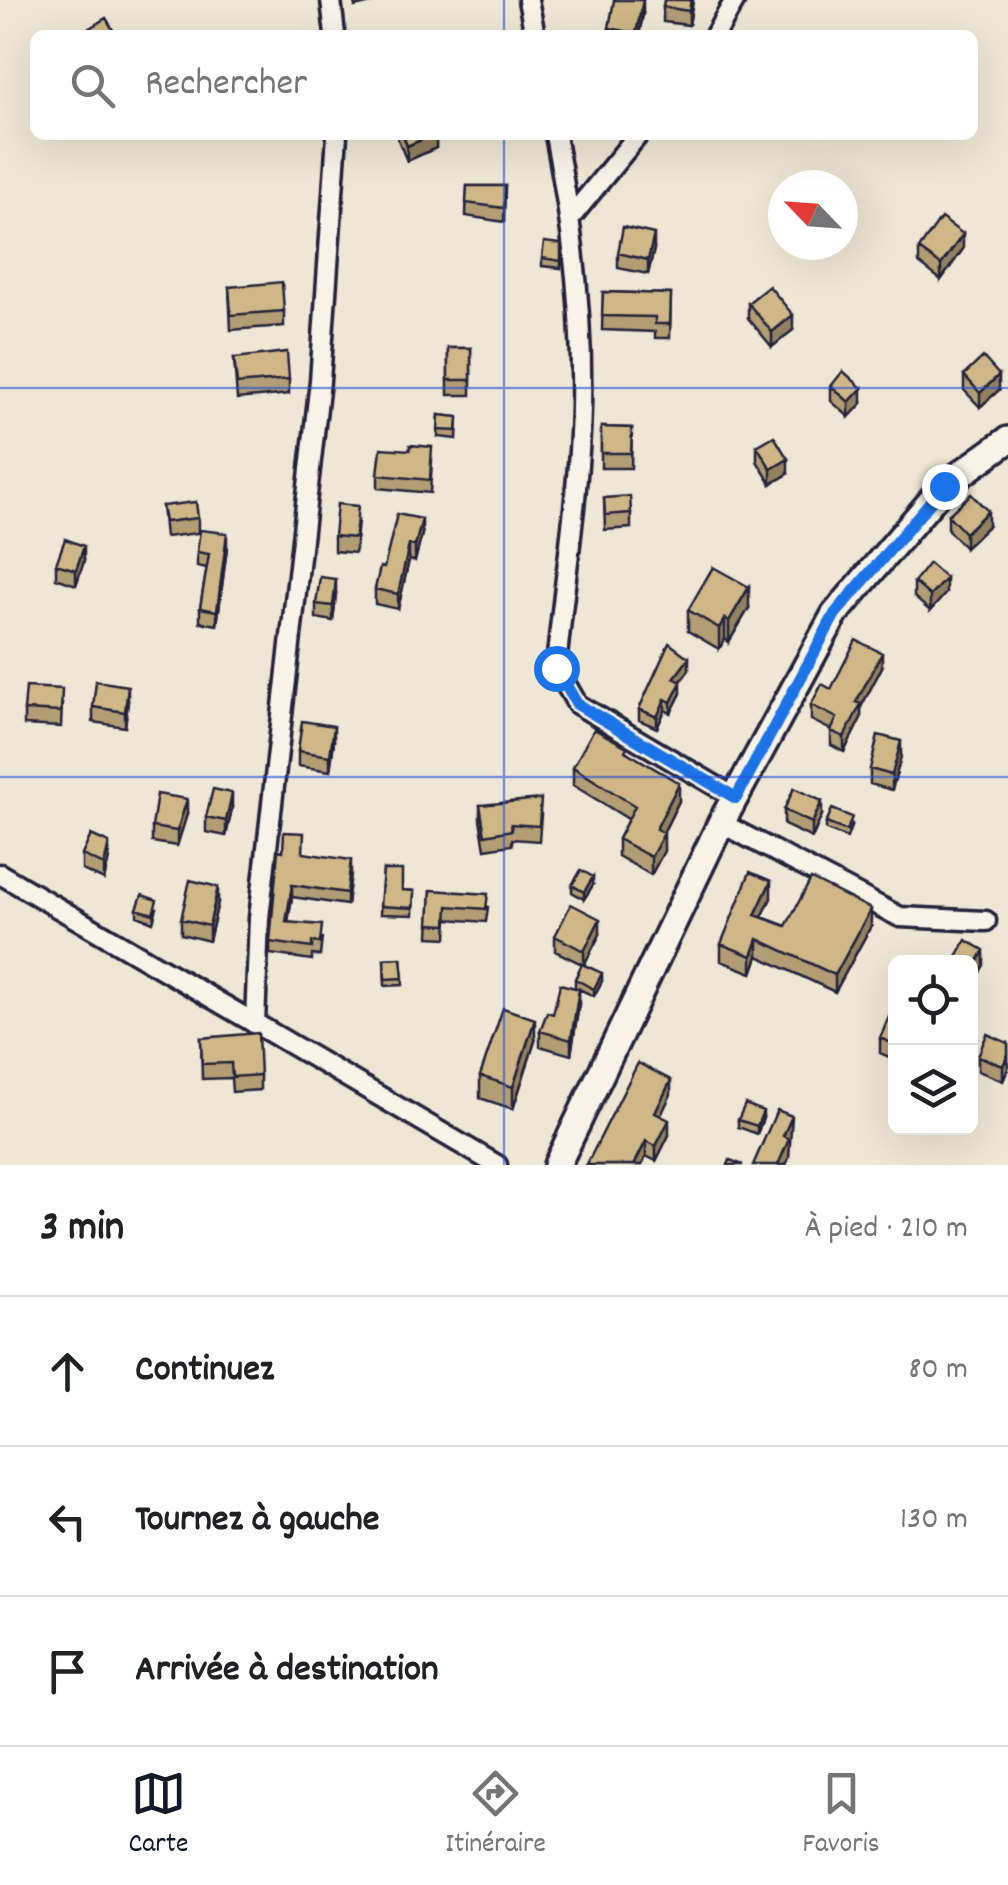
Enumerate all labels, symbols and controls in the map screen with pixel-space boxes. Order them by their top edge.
search box [30,30,978,140]
icon: search [65,58,120,113]
text: Rechercher [145,58,307,113]
north arrow [768,170,858,260]
route end [922,464,968,510]
route start [534,646,580,692]
map controls [888,955,978,1135]
button: locate [888,955,978,1045]
button: layers [888,1045,978,1135]
text: 3 min [40,1200,124,1260]
text: À pied · 210 m [805,1207,968,1253]
icon: ahead [40,1344,95,1399]
text: Continuez [135,1344,274,1399]
text: 80 m [908,1348,968,1394]
icon: left [40,1494,95,1549]
text: Tournez à gauche [135,1494,380,1549]
text: 130 m [900,1498,968,1544]
icon: arrive [40,1644,95,1699]
text: Arrivée à destination [135,1644,439,1699]
tab: Carte [128,1766,188,1866]
tab: Itinéraire [445,1766,546,1866]
tab: Favoris [803,1766,880,1866]

